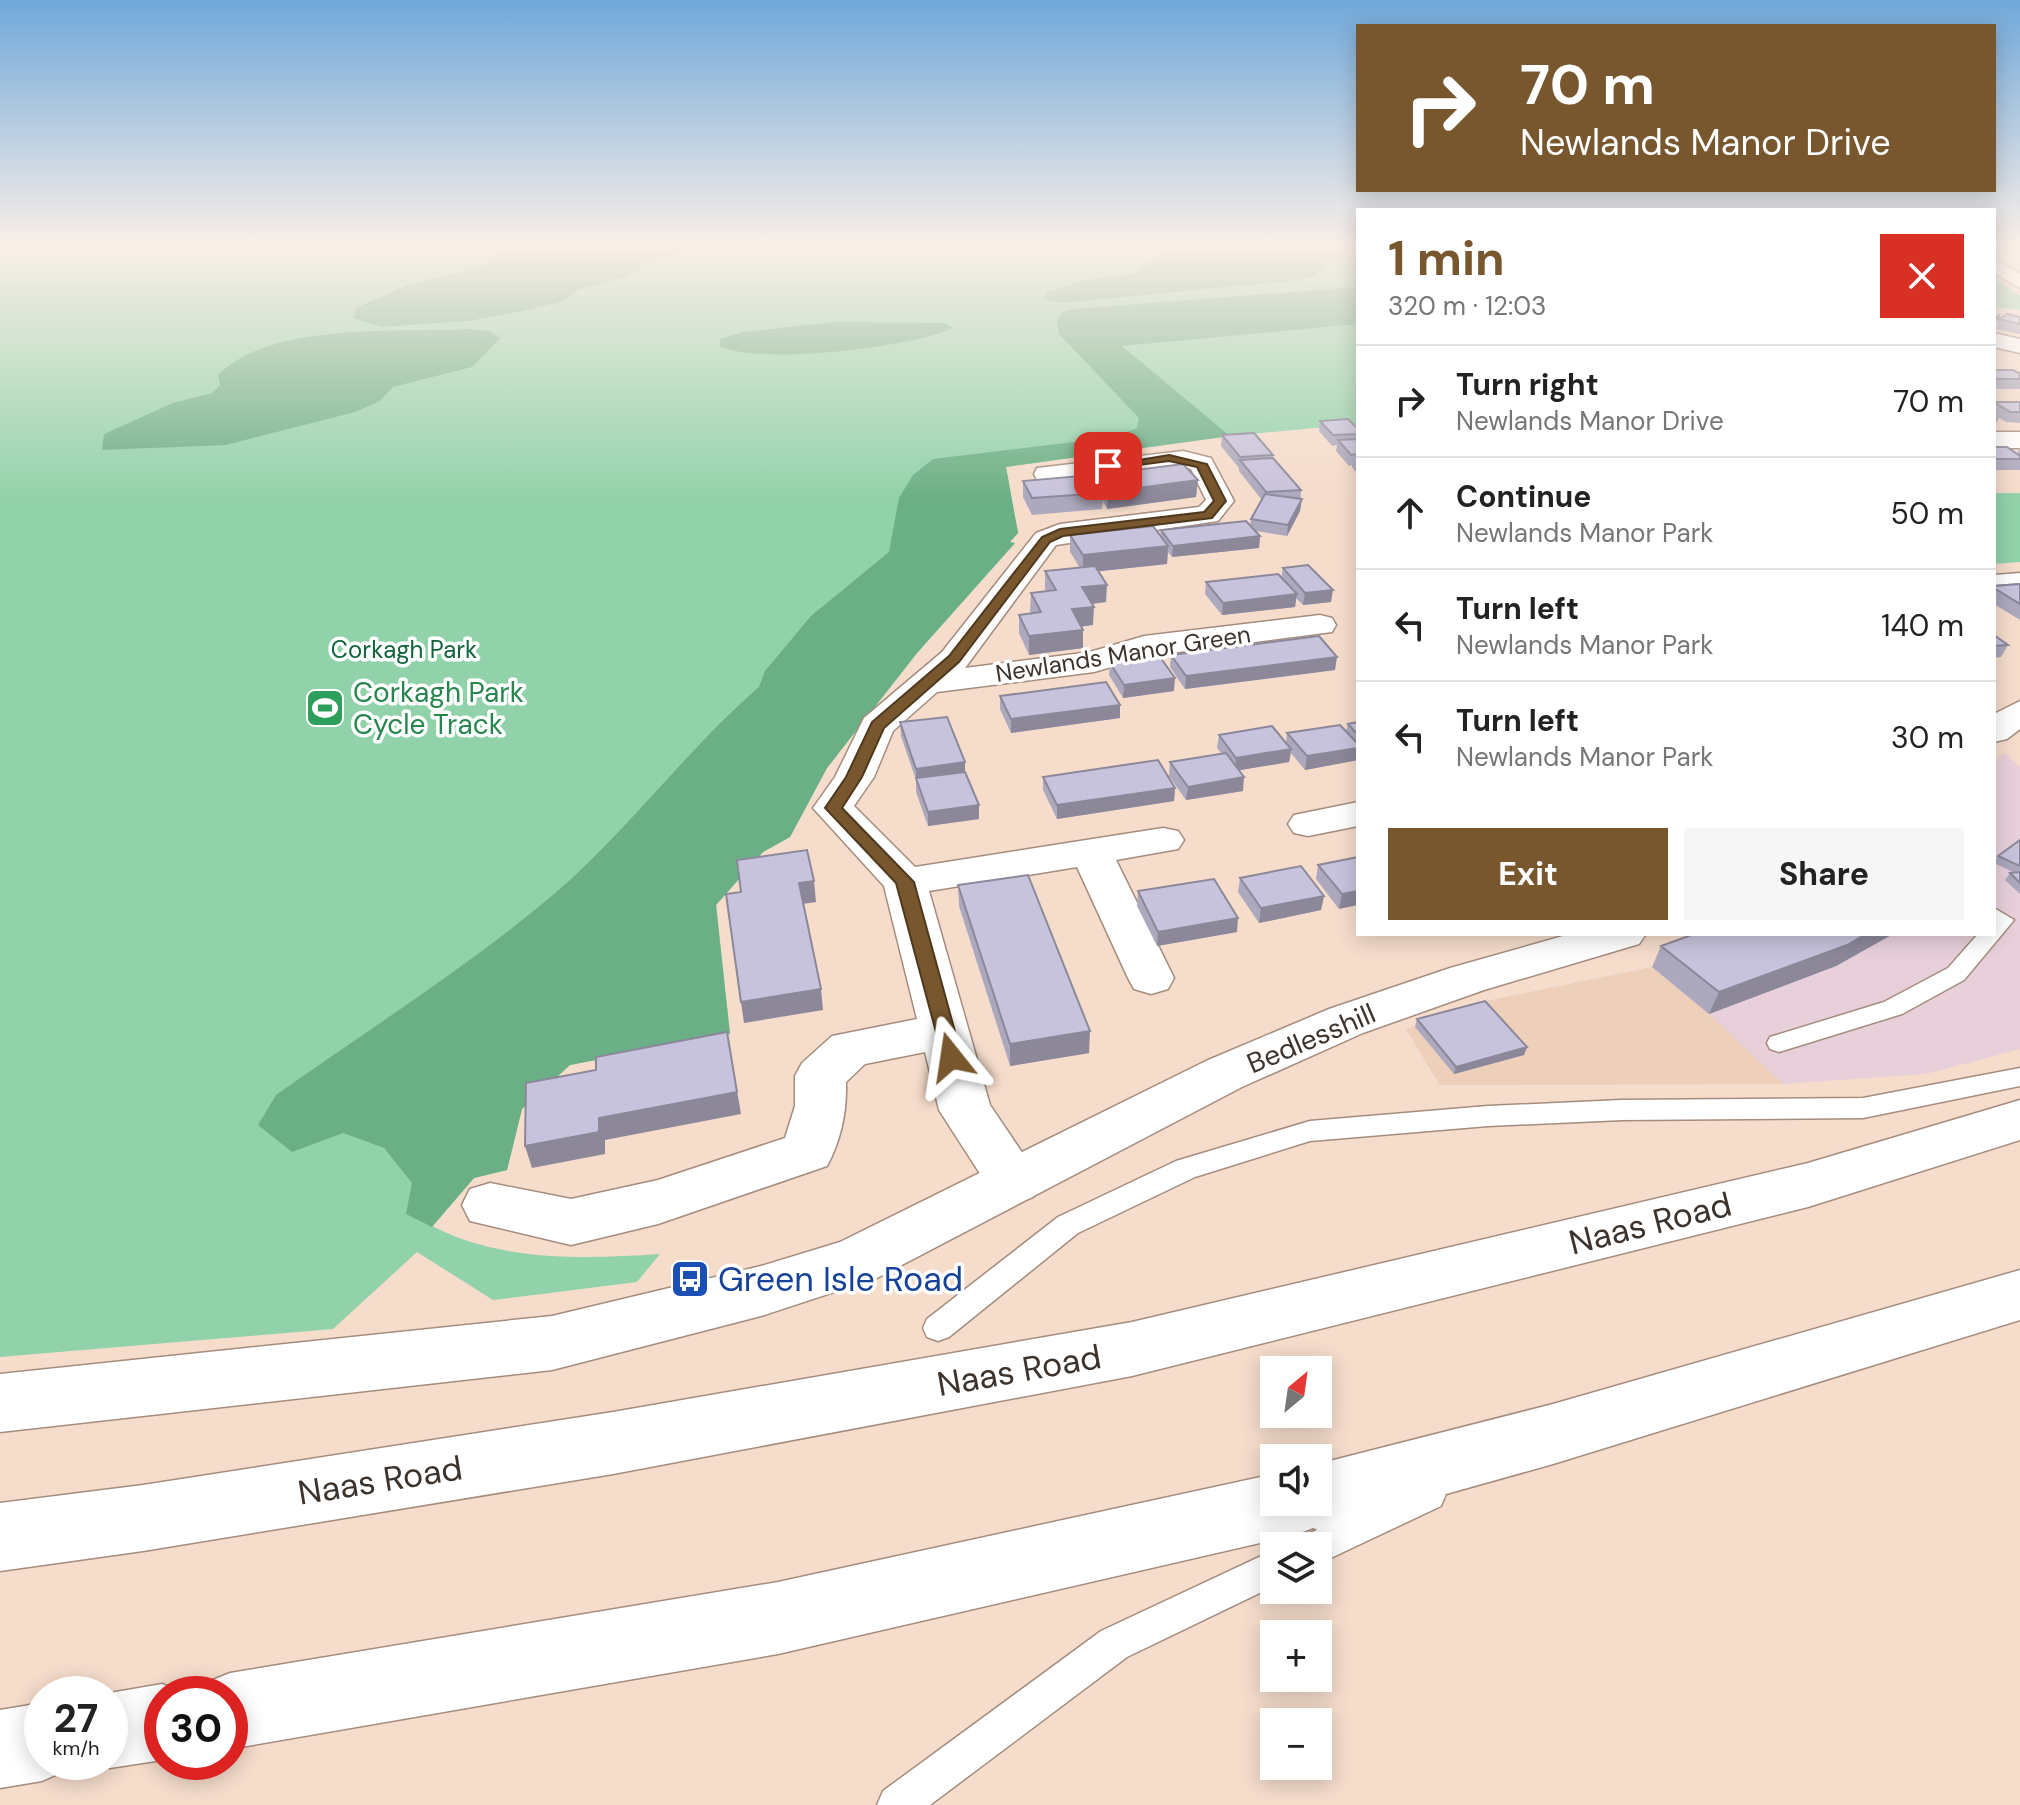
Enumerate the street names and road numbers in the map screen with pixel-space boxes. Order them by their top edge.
street label: Newlands Manor Green [993,618,1253,689]
street label: Bedlesshill [1241,995,1381,1082]
street label: Naas Road [1564,1182,1736,1265]
street label: Naas Road [934,1334,1105,1407]
street label: Naas Road [295,1445,465,1516]

